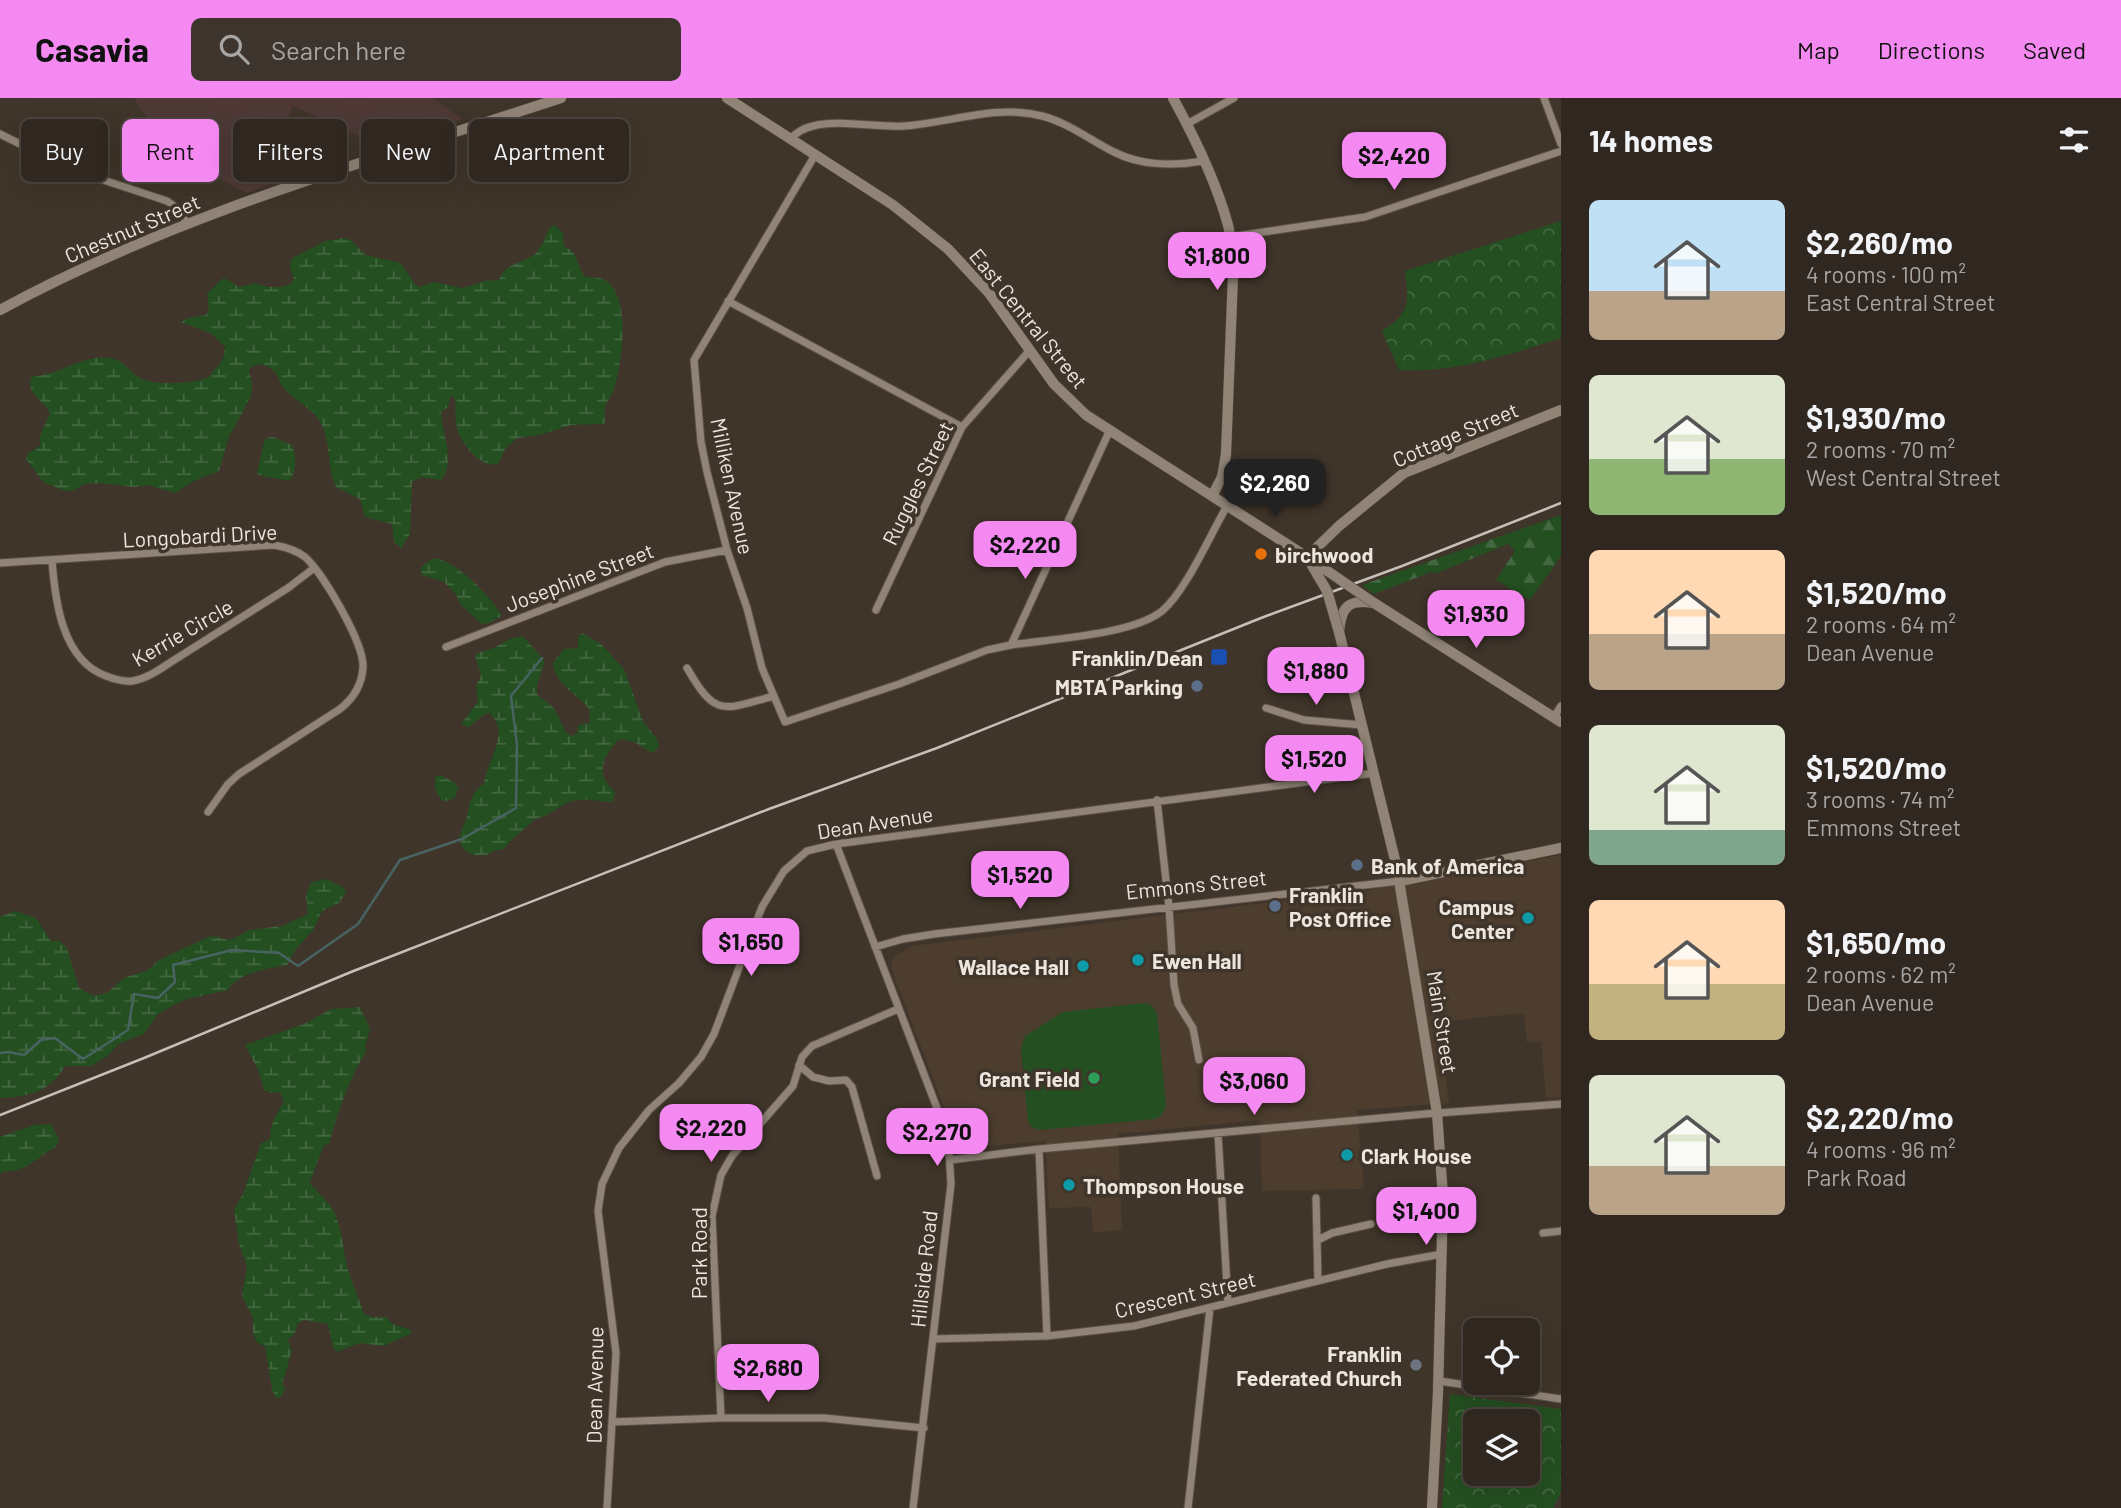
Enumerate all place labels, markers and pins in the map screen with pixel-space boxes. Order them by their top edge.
pin: $2,420 [1337,132,1451,192]
pin: $1,800 [1160,232,1274,292]
pin: $2,260 [1218,460,1332,519]
pin: $2,220 [968,522,1082,581]
place label: birchwood [1275,542,1373,567]
marker: birchwood [1253,546,1269,562]
pin: $1,930 [1419,590,1533,650]
place label: Franklin/Dean [1072,645,1203,670]
marker: Franklin/Dean [1209,647,1229,667]
pin: $1,880 [1259,648,1373,707]
place label: MBTA Parking [1055,674,1183,699]
marker: MBTA Parking [1189,678,1205,694]
pin: $1,520 [1257,736,1371,795]
pin: $1,520 [963,852,1077,911]
place label: Bank of America [1371,853,1524,878]
marker: Bank of America [1349,857,1365,873]
place label: Franklin Post Office [1289,882,1391,931]
place label: Campus Center [1439,894,1514,943]
marker: Franklin Post Office [1267,898,1283,914]
marker: Campus Center [1520,910,1536,926]
pin: $1,650 [694,918,808,978]
place label: Ewen Hall [1152,948,1242,973]
marker: Ewen Hall [1130,952,1146,968]
place label: Wallace Hall [958,954,1069,979]
marker: Wallace Hall [1075,958,1091,974]
pin: $3,060 [1197,1058,1311,1117]
place label: Grant Field [979,1066,1080,1091]
marker: Grant Field [1086,1070,1102,1086]
pin: $2,220 [654,1104,768,1164]
pin: $2,270 [880,1108,994,1168]
place label: Clark House [1361,1143,1472,1168]
marker: Clark House [1339,1147,1355,1163]
place label: Thompson House [1083,1173,1244,1198]
marker: Thompson House [1061,1177,1077,1193]
pin: $1,400 [1369,1188,1483,1247]
place label: Franklin Federated Church [1236,1341,1402,1390]
pin: $2,680 [711,1344,825,1404]
marker: Franklin Federated Church [1408,1357,1424,1373]

